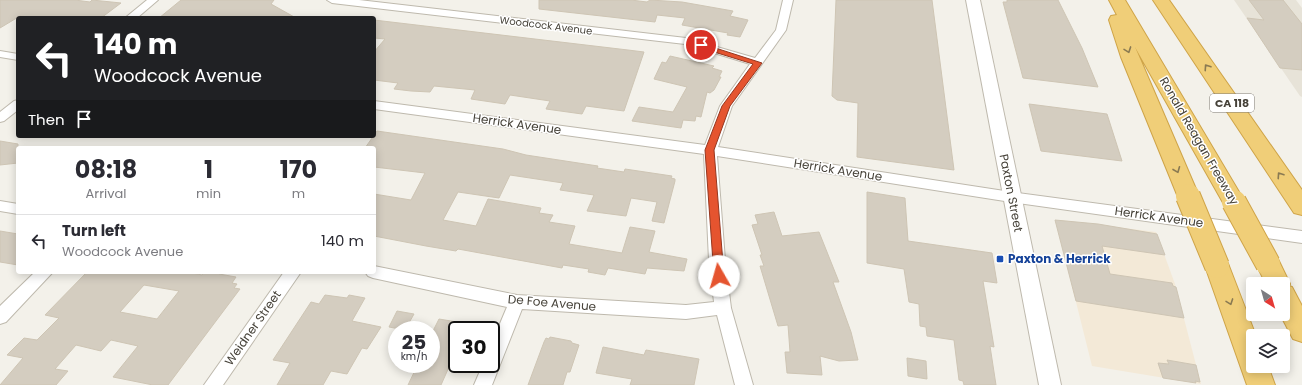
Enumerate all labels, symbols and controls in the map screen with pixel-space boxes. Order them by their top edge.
street label: Woodcock Avenue [499,12,593,39]
text: 140 m [94,25,177,64]
pin [684,28,718,62]
icon: left [28,32,80,84]
icon: arrive [690,34,712,56]
one-way arrow [1123,46,1131,53]
text: Woodcock Avenue [94,63,262,88]
one-way arrow [1204,64,1212,71]
street label: Ronald Reagan Freeway [1156,74,1243,208]
road number: CA 118 [1210,94,1254,112]
icon: arrive [73,108,95,130]
text: Then [28,109,65,130]
street label: Herrick Avenue [472,109,563,138]
text: 08:18 [75,153,137,186]
text: 1 [204,153,213,186]
text: 170 [280,153,317,186]
street label: Paxton Street [996,153,1027,233]
street label: Herrick Avenue [793,154,884,185]
one-way arrow [1172,166,1180,174]
one-way arrow [1277,172,1285,179]
text: Arrival [86,184,127,203]
text: min [196,184,221,203]
text: m [292,184,305,203]
street label: Herrick Avenue [1114,202,1205,231]
text: Turn left [62,220,126,241]
icon: left [28,230,50,252]
text: 140 m [321,230,364,251]
text: Woodcock Avenue [62,242,183,261]
place label: Paxton & Herrick [1008,250,1111,267]
marker: Paxton & Herrick [995,254,1005,264]
position arrow [698,255,740,297]
north arrow [1246,277,1290,321]
map controls [1246,277,1290,373]
street label: Weidner Street [220,287,285,369]
street label: De Foe Avenue [507,290,597,315]
one-way arrow [1226,299,1234,306]
speed limit sign: 30 [448,321,500,373]
text: 25 [402,328,426,356]
button: layers [1246,329,1290,373]
text: km/h [401,349,427,364]

